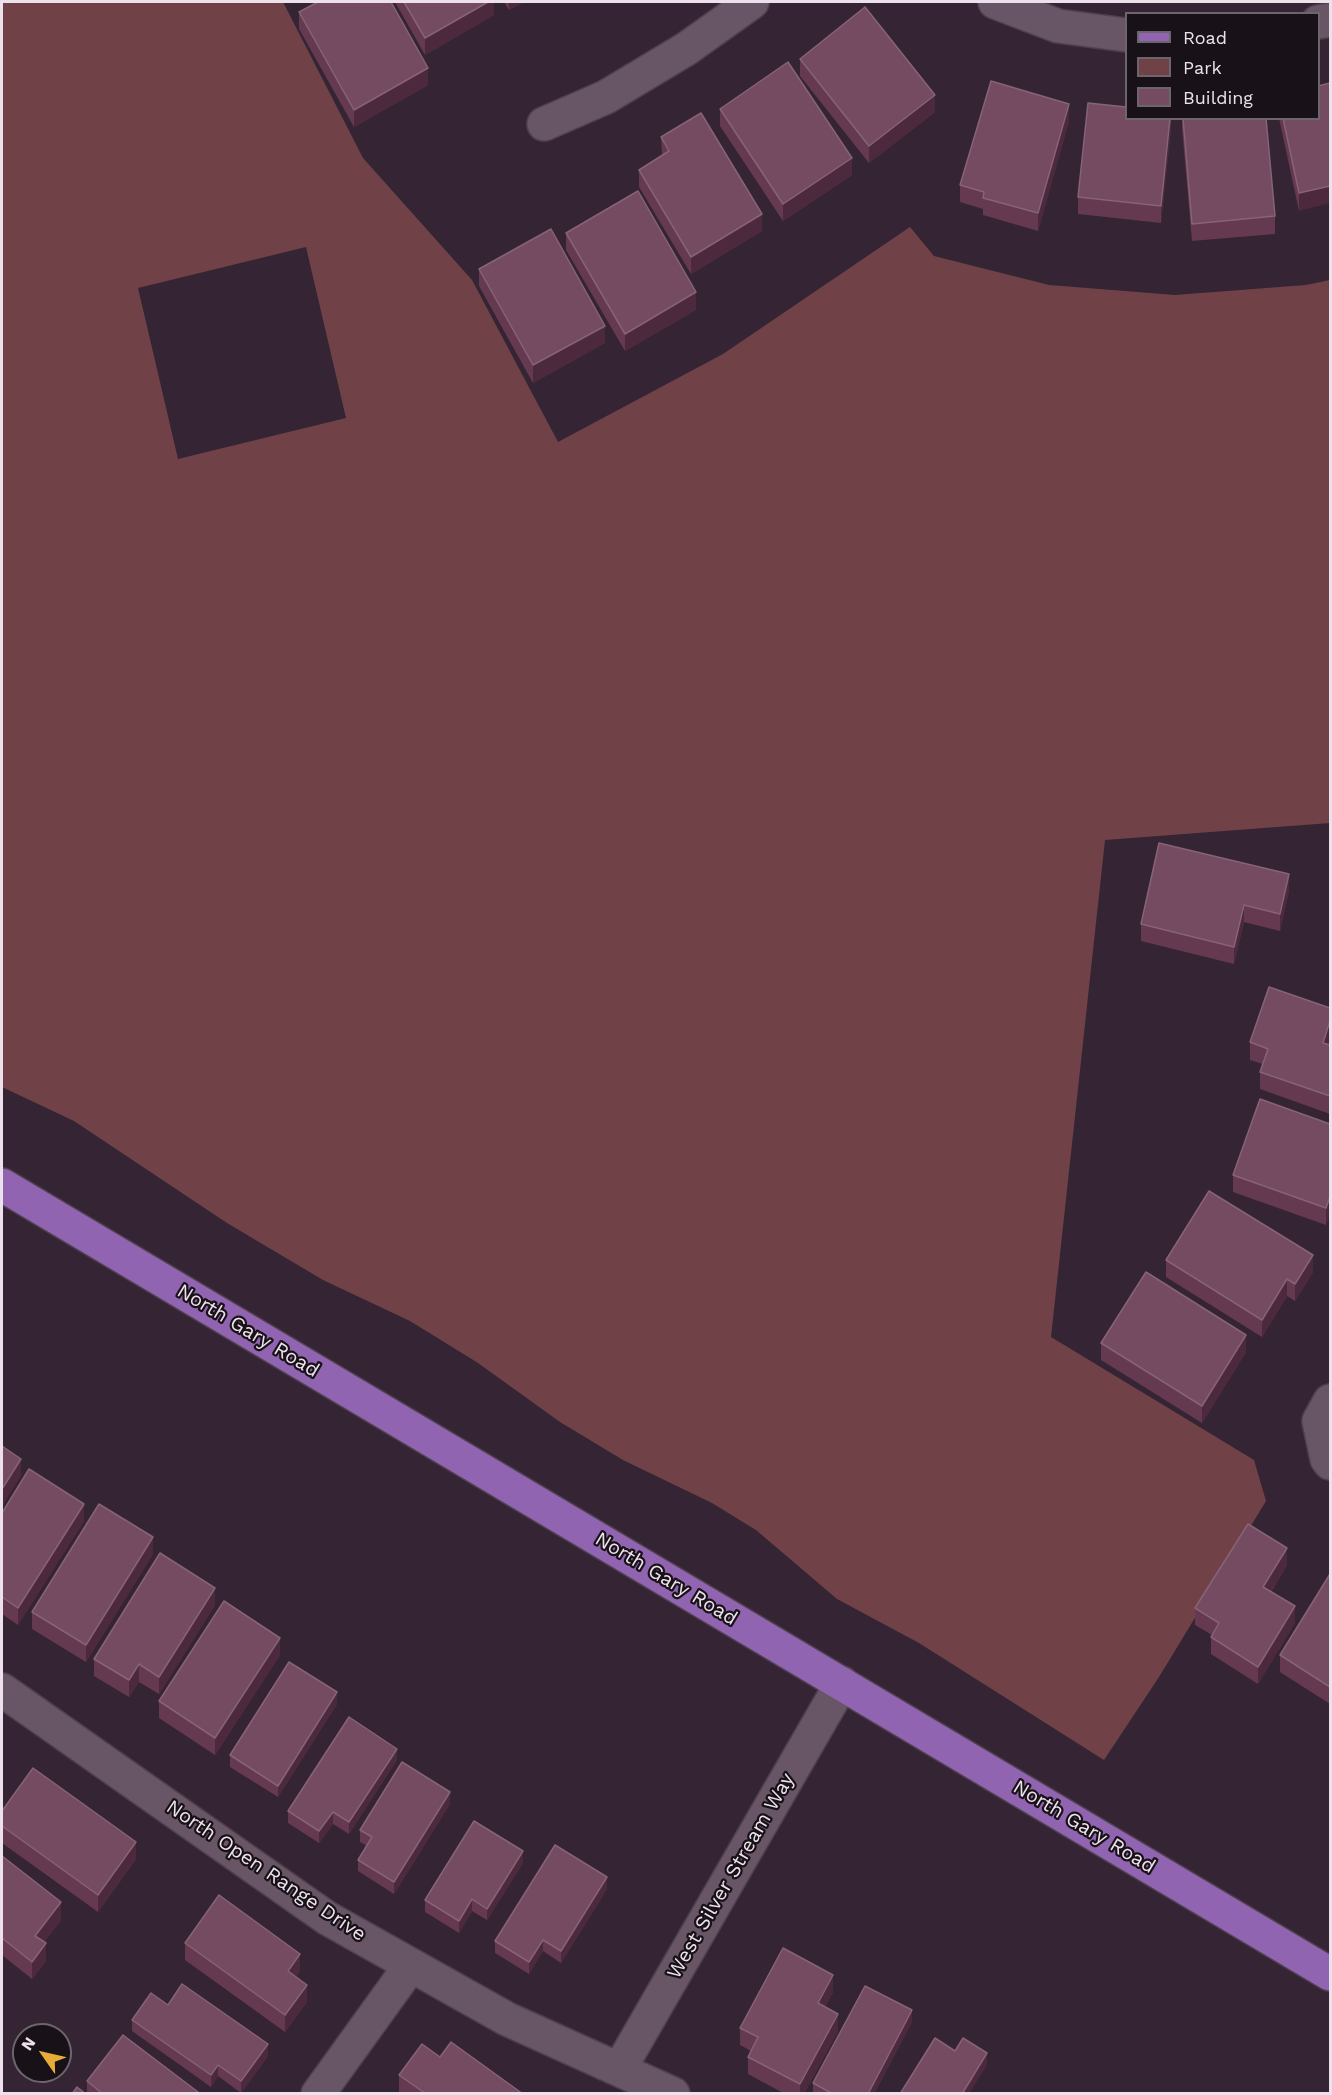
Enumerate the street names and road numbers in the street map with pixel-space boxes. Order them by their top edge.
street label: North Gary Road [173,1279,323,1383]
street label: North Gary Road [591,1527,741,1631]
street label: West Silver Stream Way [662,1769,800,1983]
street label: North Gary Road [1009,1775,1159,1879]
street label: North Open Range Drive [162,1795,370,1947]

